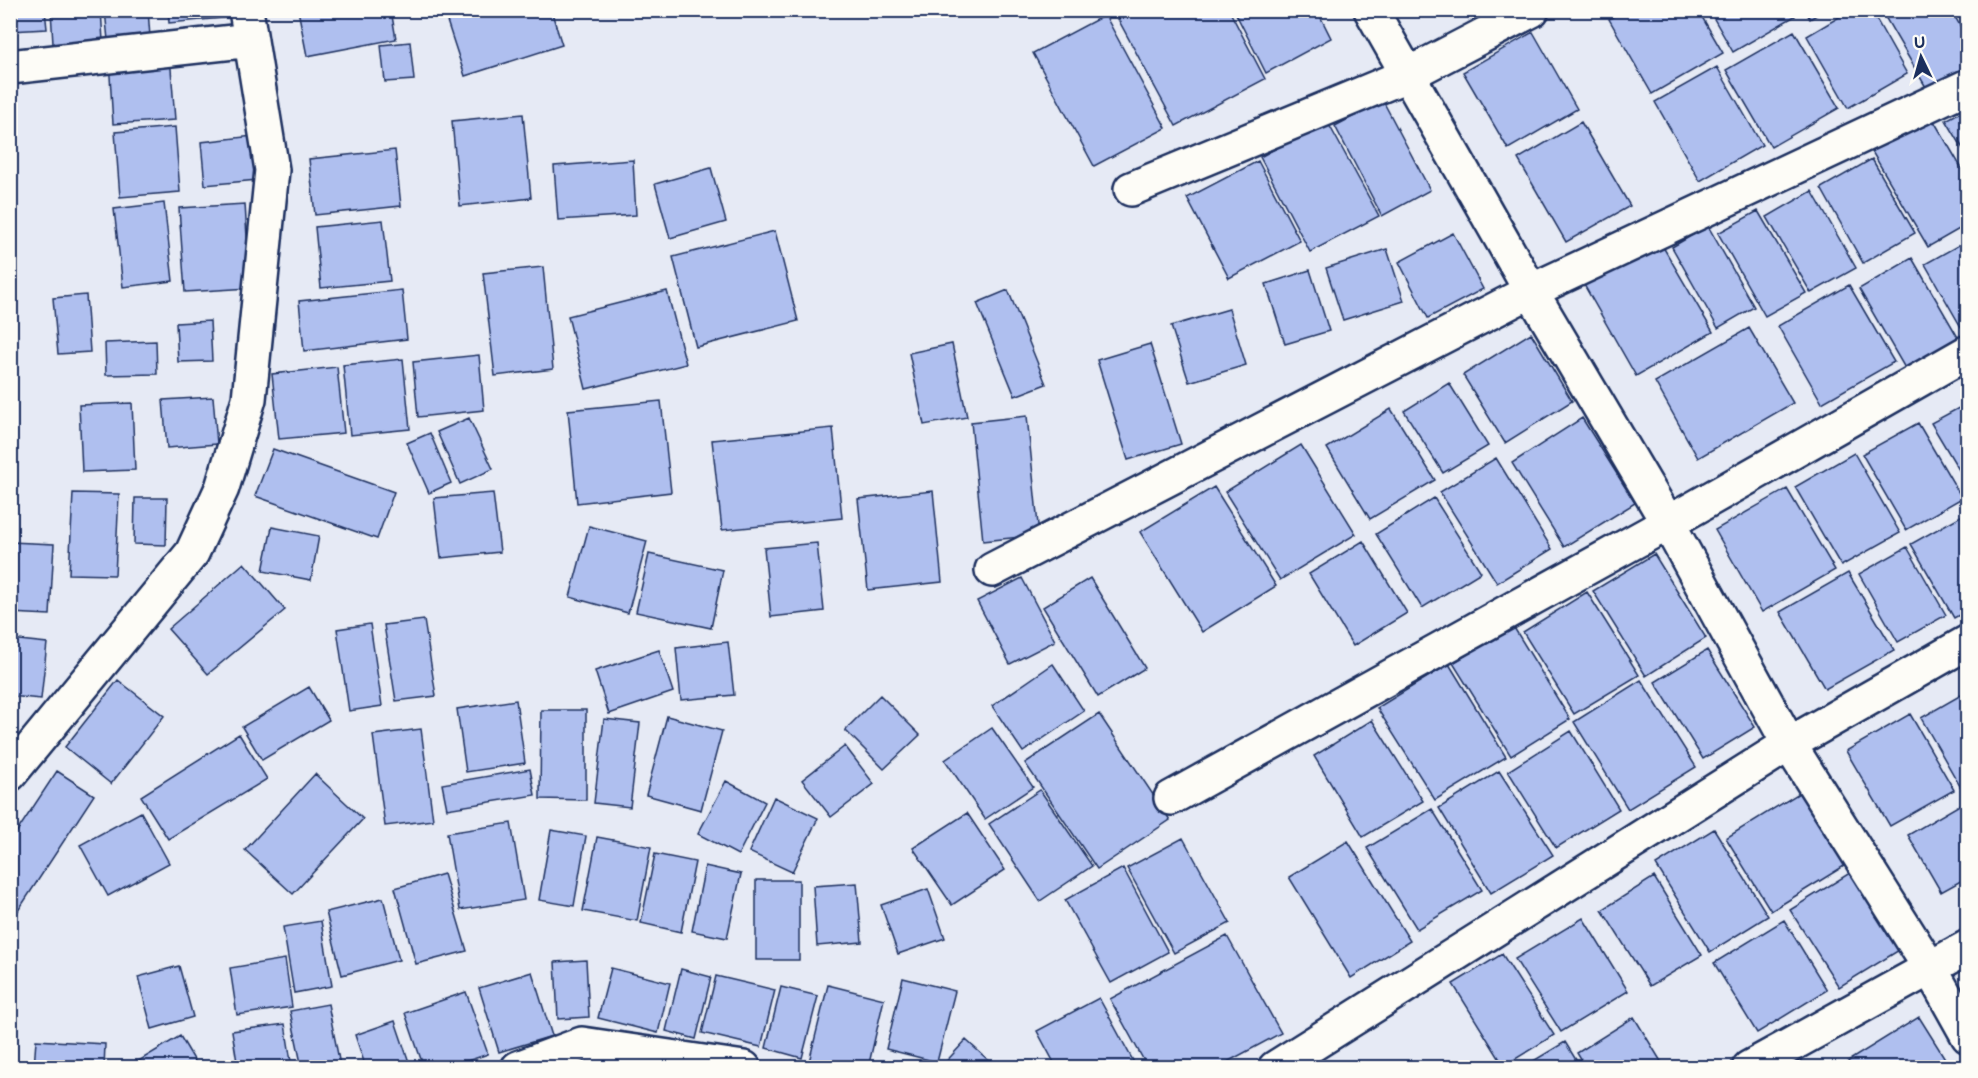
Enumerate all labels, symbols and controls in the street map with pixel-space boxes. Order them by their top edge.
north arrow [1891,27,1951,87]
text: U [1913,34,1926,54]

